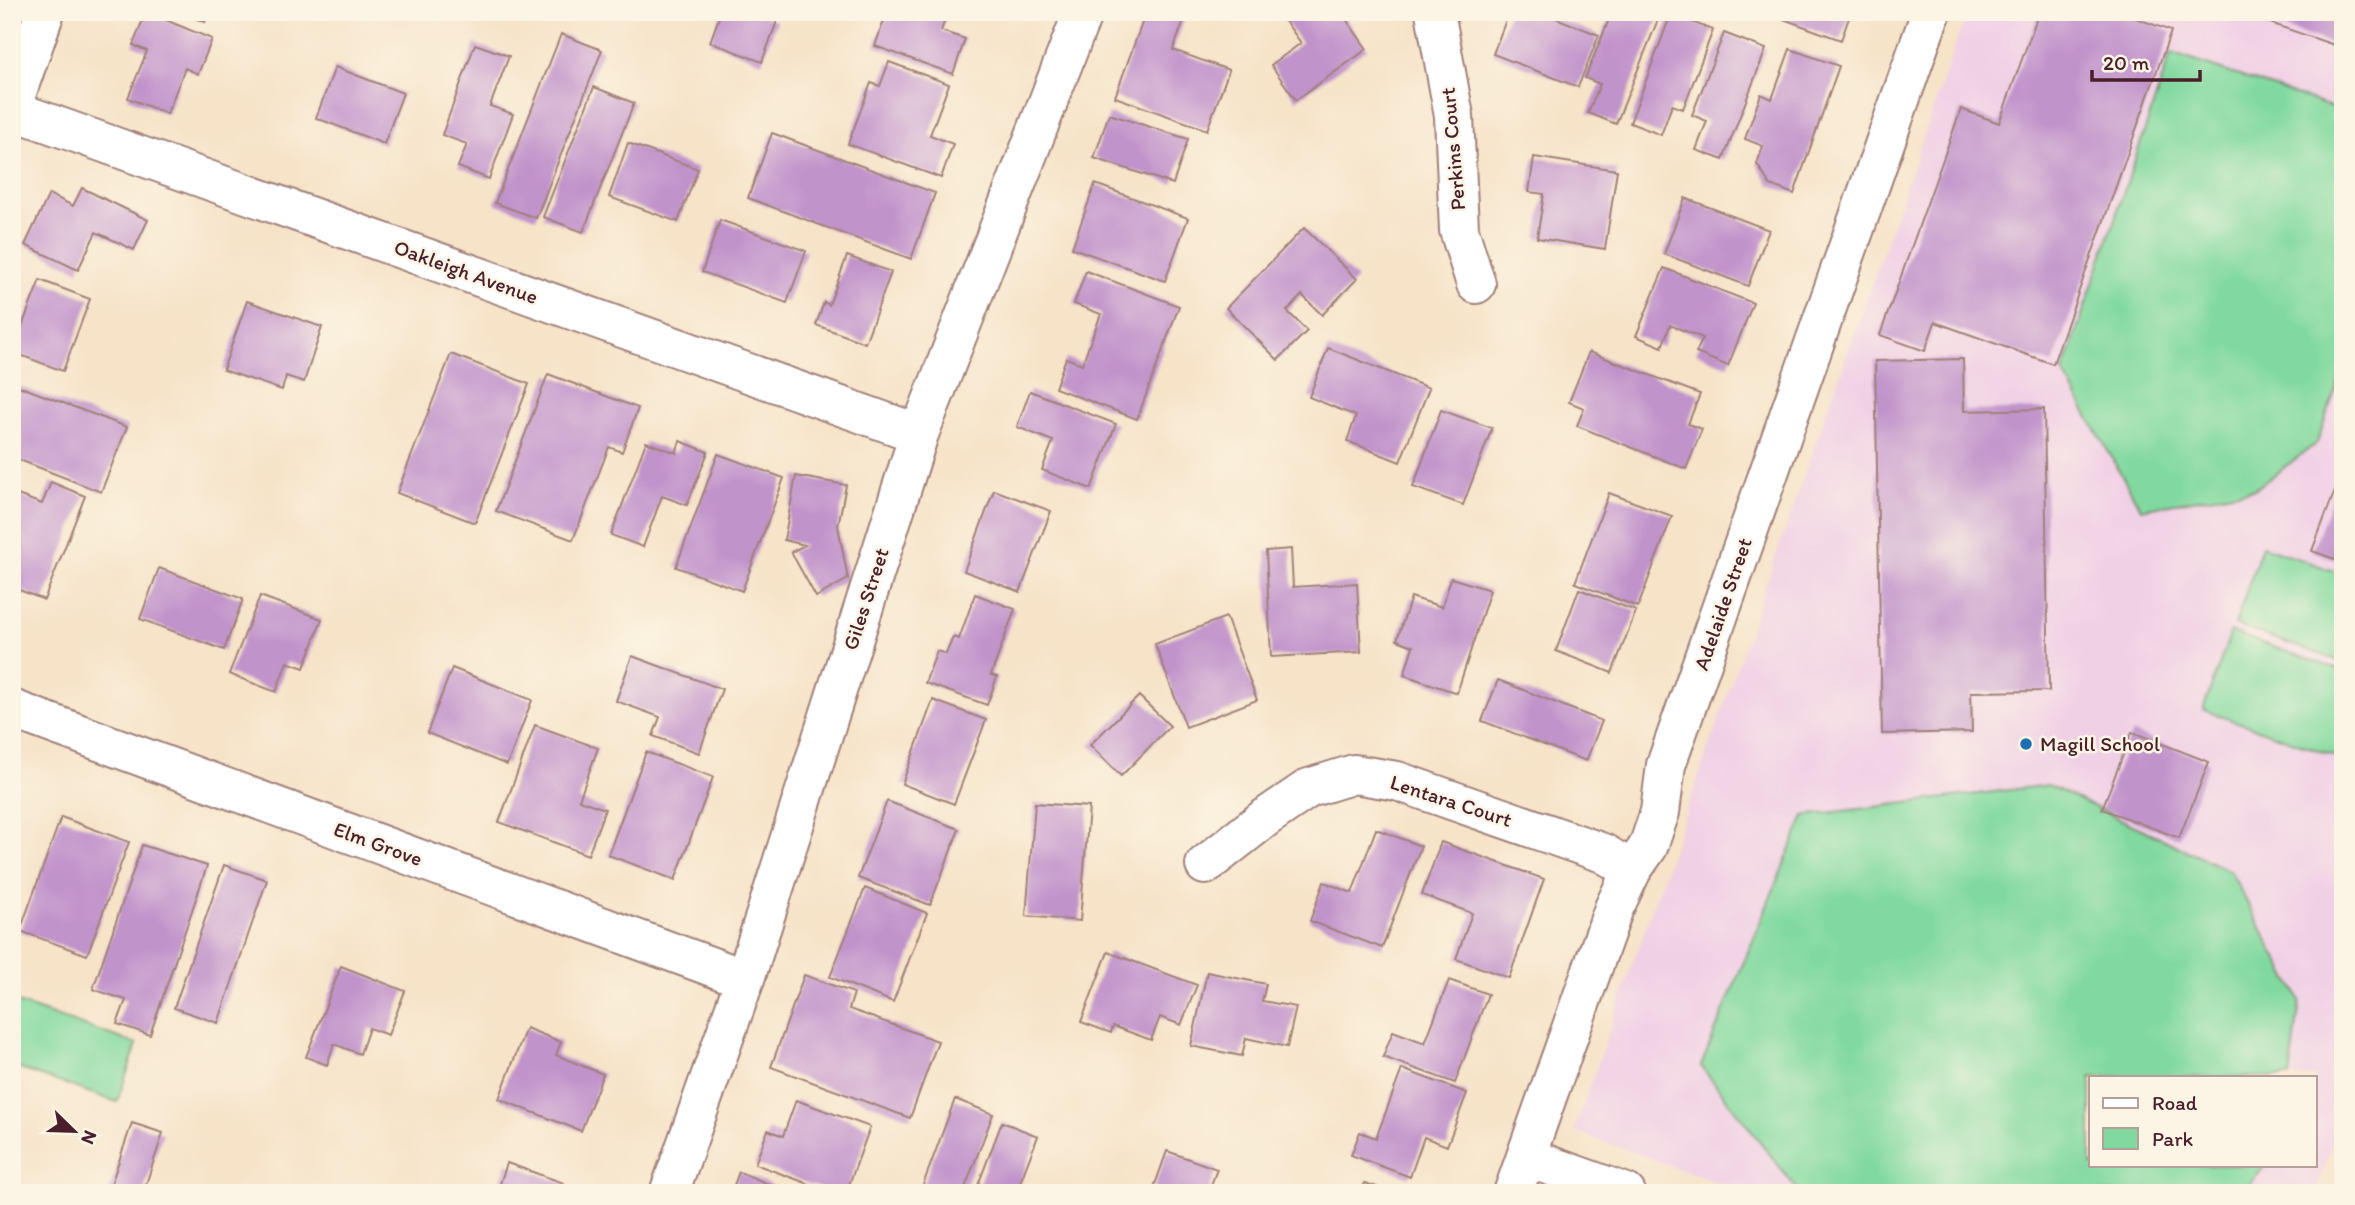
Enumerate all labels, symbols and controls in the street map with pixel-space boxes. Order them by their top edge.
scale bar [2092,38,2201,82]
text: 20 m [2103,50,2150,75]
street label: Perkins Court [1435,86,1470,212]
street label: Oakleigh Avenue [391,234,542,309]
street label: Adelaide Street [1688,534,1757,673]
street label: Giles Street [837,544,894,653]
place label: Magill School [2040,731,2160,756]
marker: Magill School [2018,736,2034,752]
street label: Lentara Court [1387,769,1515,832]
street label: Elm Grove [330,816,426,871]
legend [2089,1076,2316,1166]
text: Road [2152,1090,2198,1115]
north arrow [38,1096,108,1166]
text: Park [2152,1126,2194,1151]
text: N [76,1127,102,1148]

